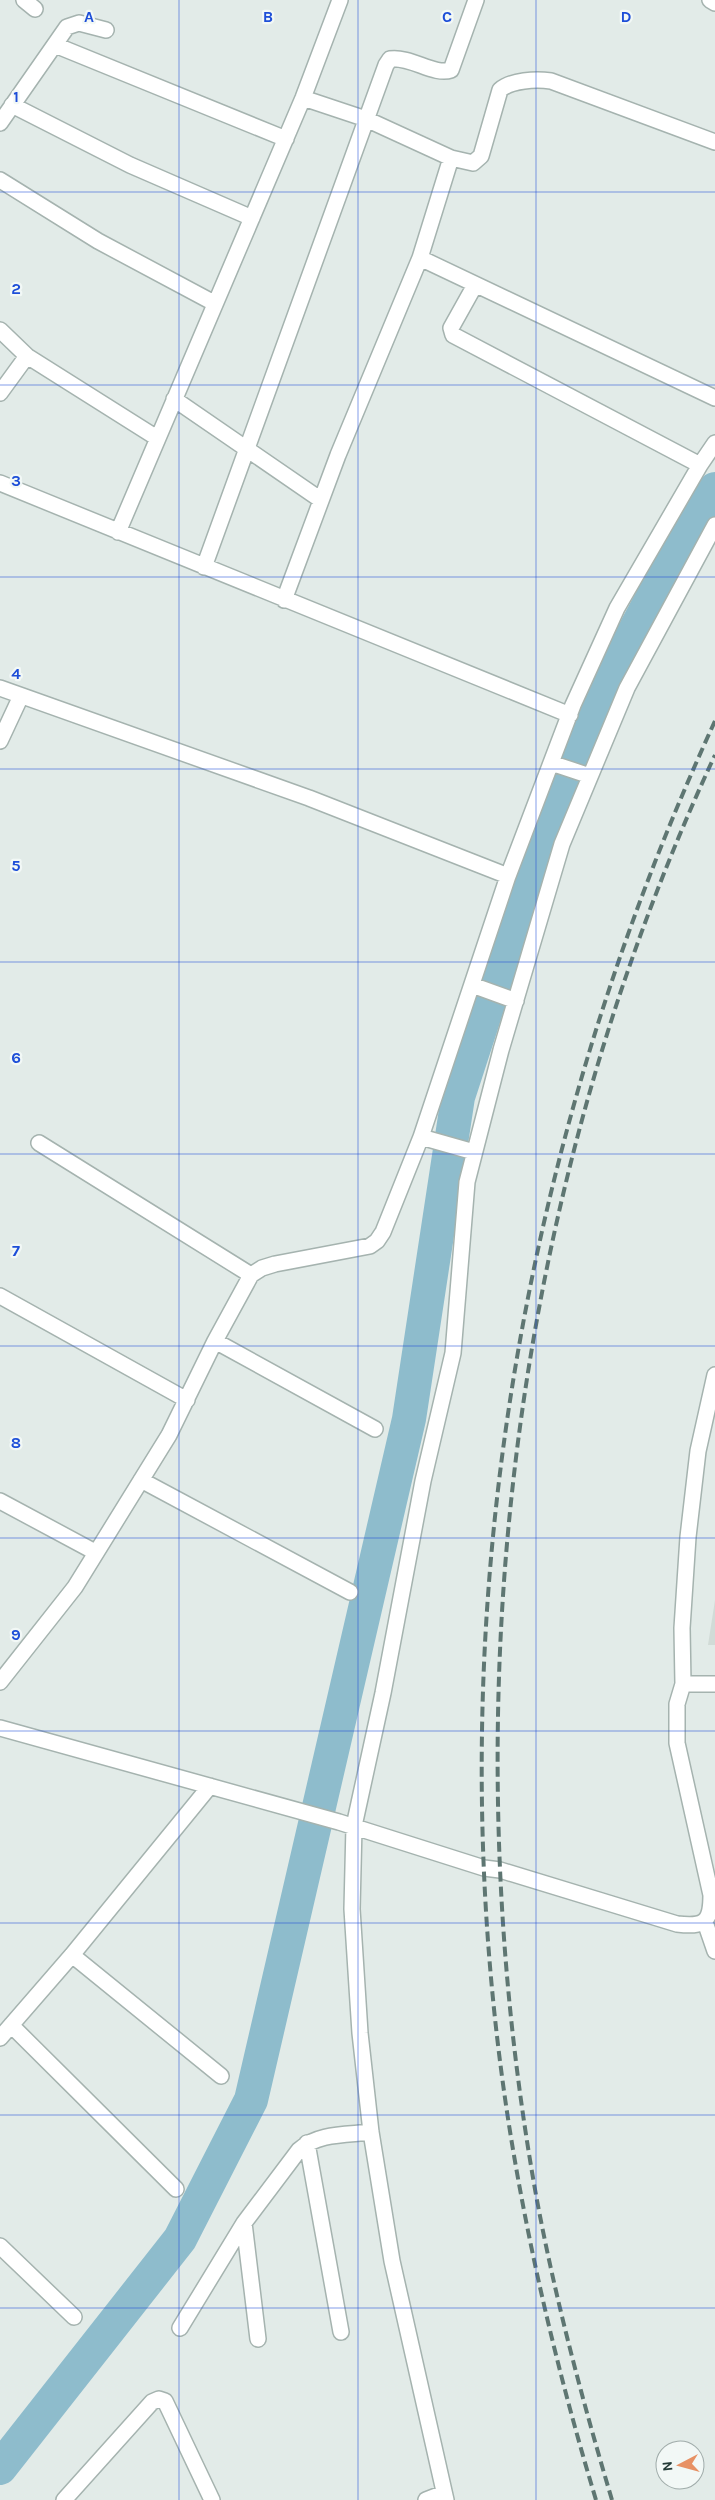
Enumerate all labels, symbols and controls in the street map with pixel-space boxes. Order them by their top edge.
text: A [84,7,94,26]
text: B [263,7,273,26]
text: C [442,7,452,26]
text: D [621,7,632,26]
text: 1 [13,87,19,106]
text: 2 [11,279,21,298]
text: 3 [11,471,21,490]
text: 4 [11,664,21,683]
text: 5 [11,856,21,875]
text: 6 [11,1048,21,1067]
text: 7 [12,1241,20,1260]
text: 8 [11,1433,21,1452]
text: 9 [11,1625,21,1644]
north arrow [655,2440,705,2490]
text: N [659,2460,677,2472]

